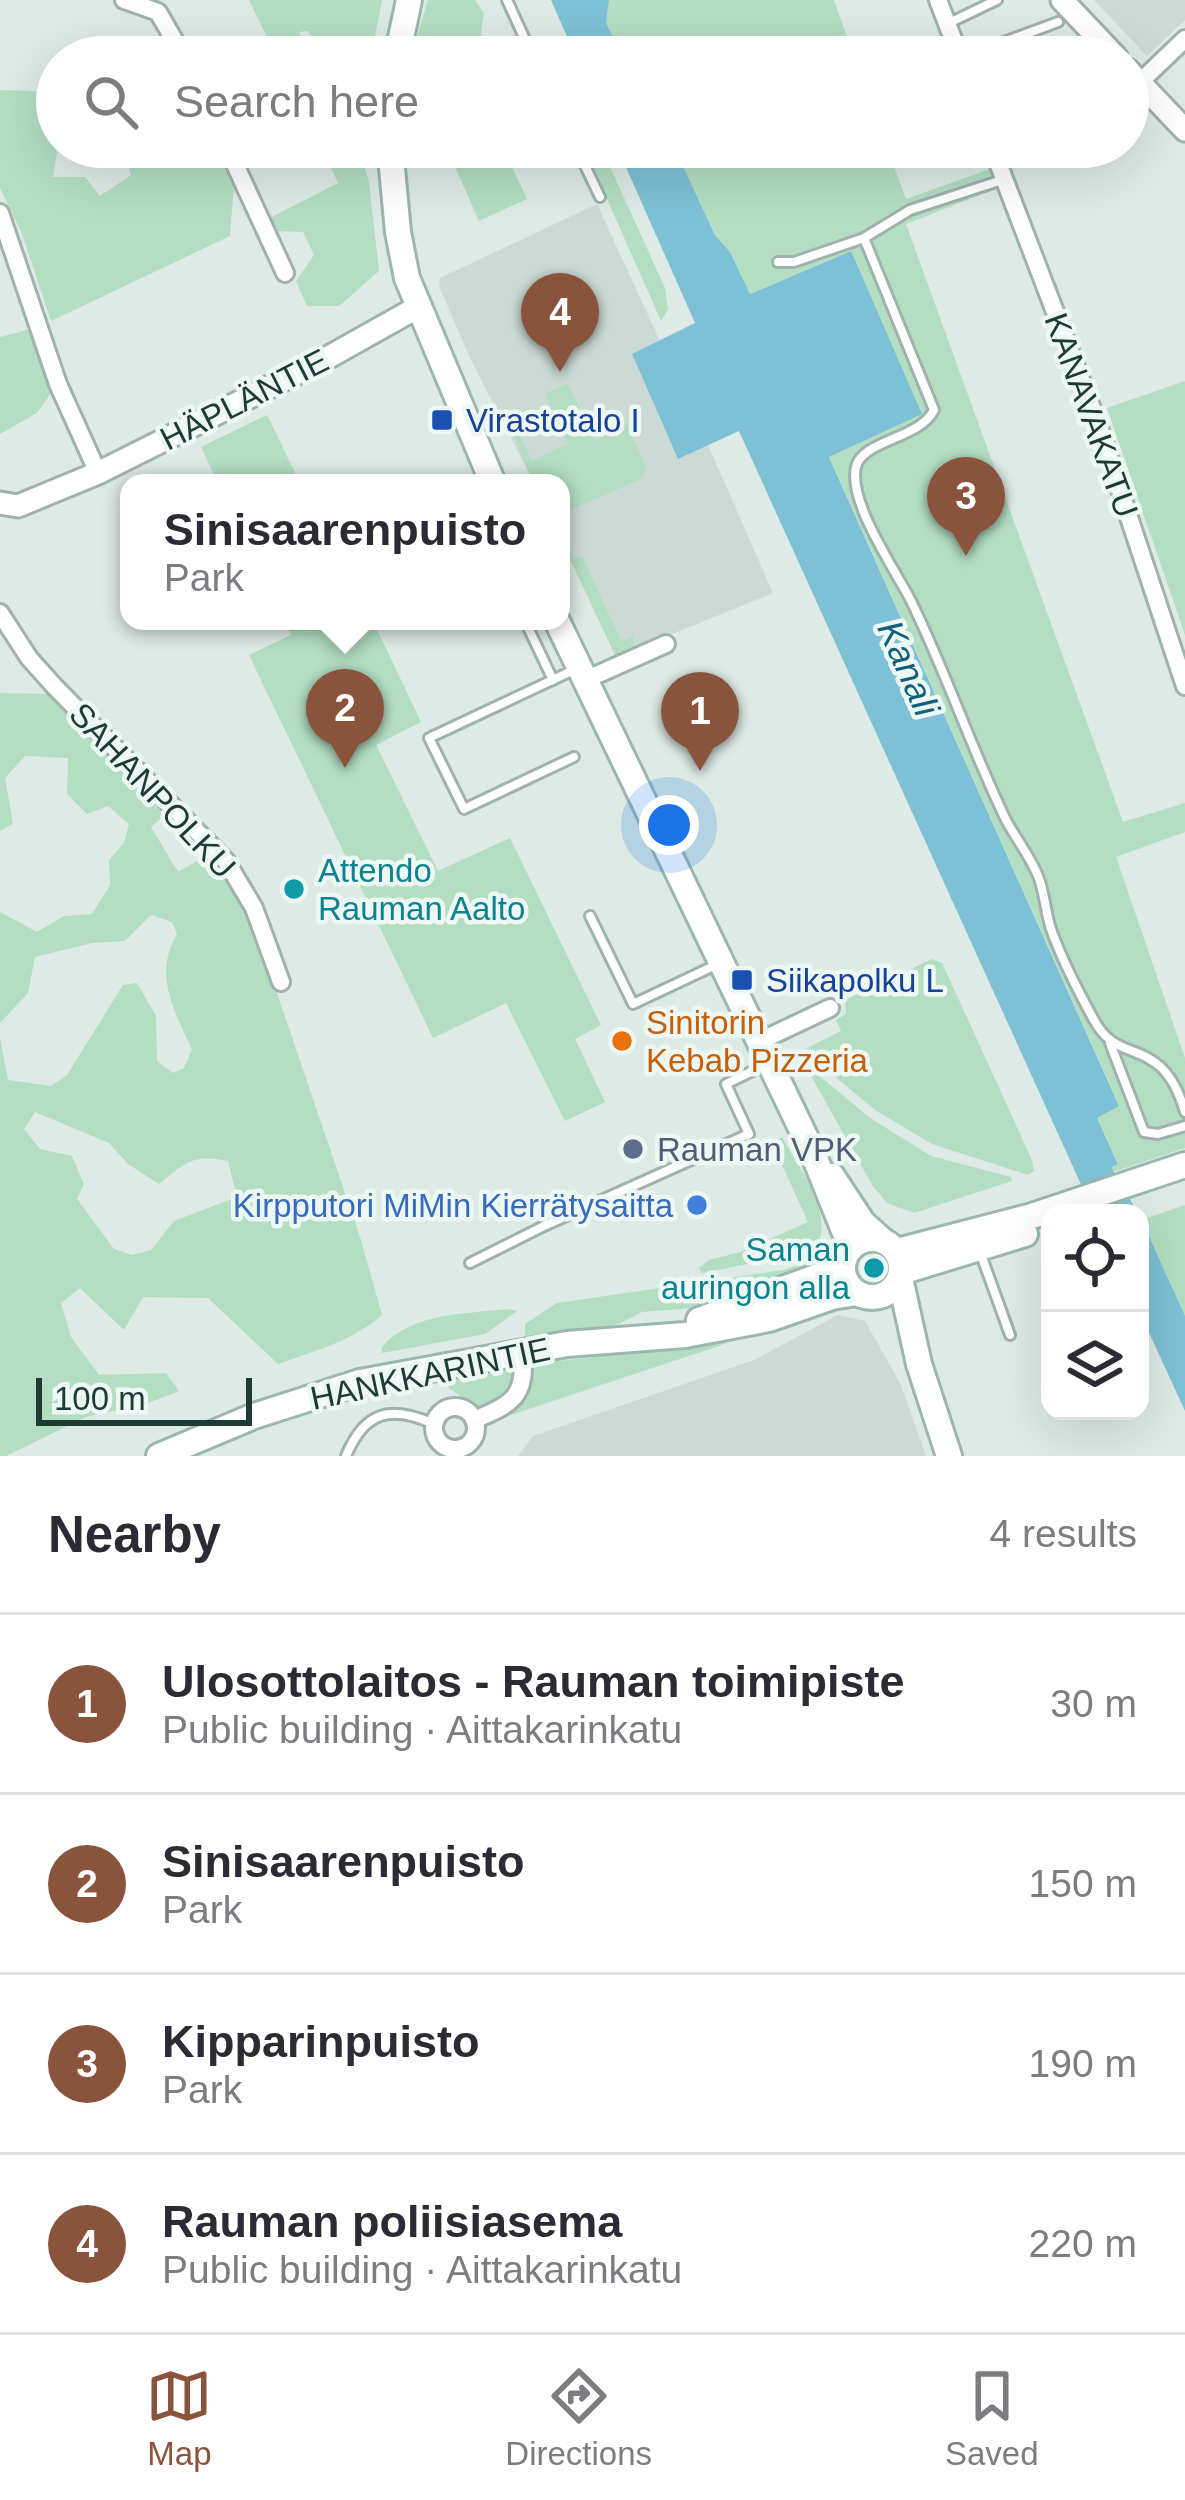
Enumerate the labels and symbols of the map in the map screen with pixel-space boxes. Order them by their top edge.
pin: 4 [521,273,599,372]
street label: KANAVAKATU [1037,308,1146,522]
street label: HÄPLÄNTIE [154,341,334,458]
place label: Virastotalo I [466,402,640,439]
marker: Virastotalo I [429,407,455,433]
pin: 3 [927,457,1005,556]
water label: Kanali [869,614,948,723]
pin: 2 [306,669,384,768]
pin: 1 [661,672,739,771]
street label: SAHANPOLKU [62,695,243,885]
your location [639,795,699,855]
place label: Attendo Rauman Aalto [318,852,525,927]
marker: Attendo Rauman Aalto [281,876,307,902]
place label: Siikapolku L [766,962,944,999]
marker: Siikapolku L [729,967,755,993]
place label: Sinitorin Kebab Pizzeria [646,1004,869,1079]
marker: Sinitorin Kebab Pizzeria [609,1028,635,1054]
place label: Rauman VPK [657,1131,857,1168]
marker: Rauman VPK [620,1136,646,1162]
place label: Kirpputori MiMin Kierrätysaitta [233,1187,674,1224]
marker: Kirpputori MiMin Kierrätysaitta [684,1192,710,1218]
place label: Saman auringon alla [661,1231,851,1306]
marker: Saman auringon alla [861,1255,887,1281]
street label: HANKKARINTIE [307,1330,553,1417]
scale bar [36,1372,252,1425]

